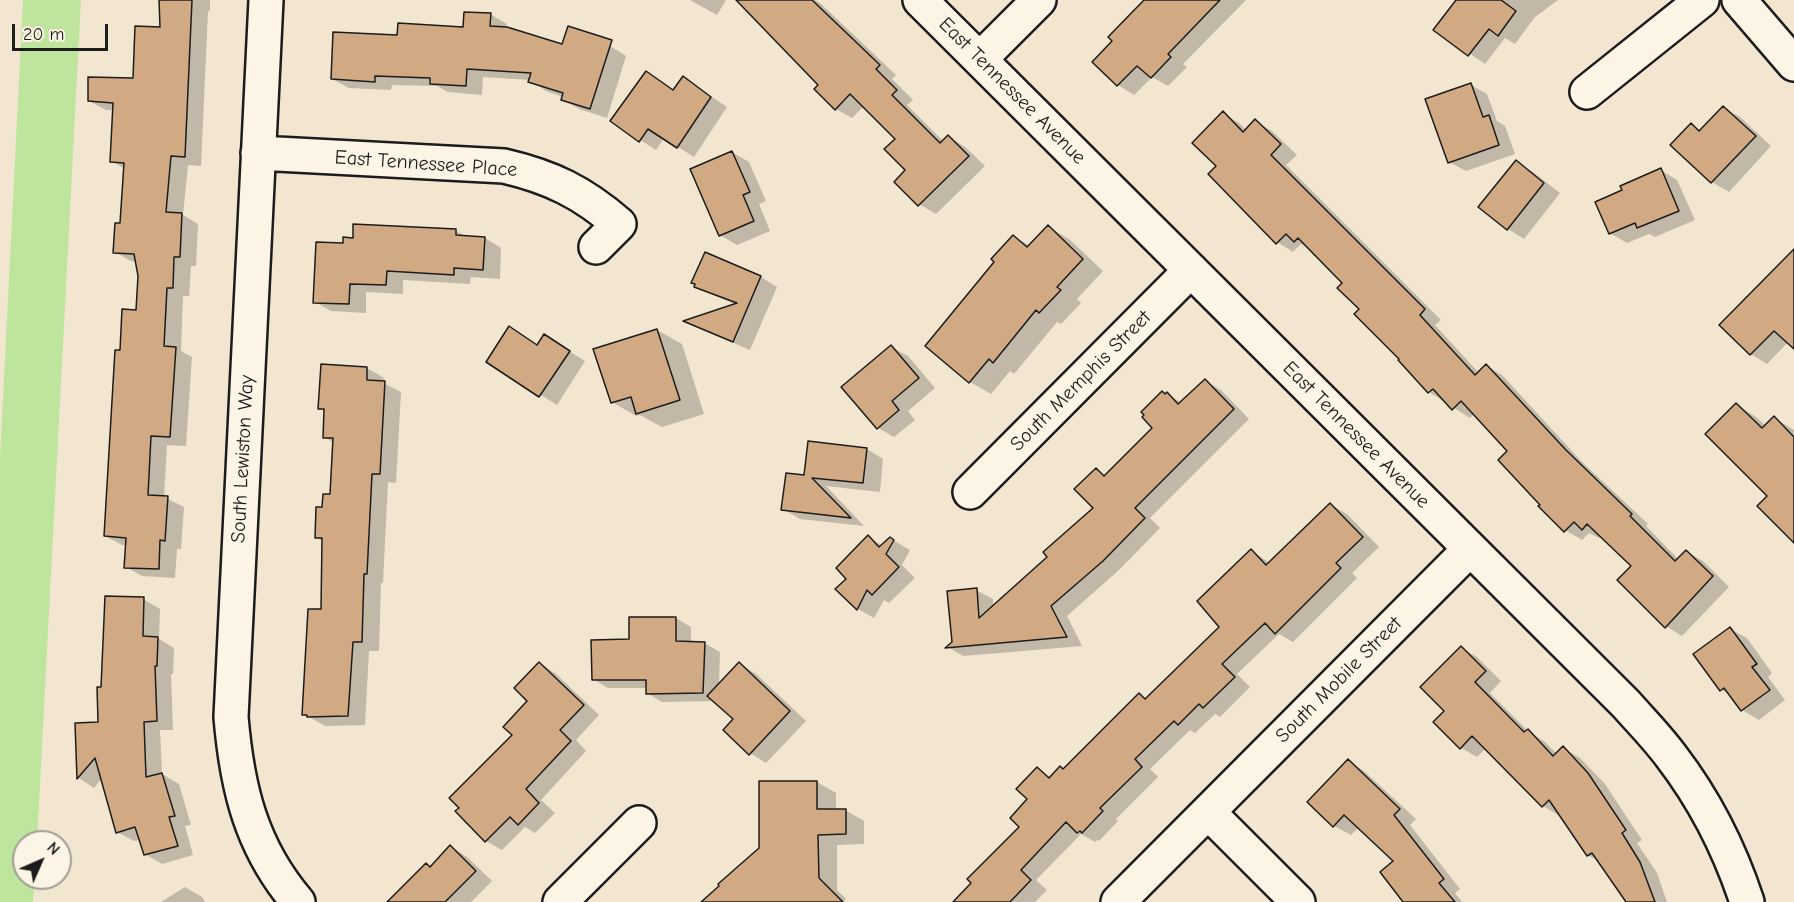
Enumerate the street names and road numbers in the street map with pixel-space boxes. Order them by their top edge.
street label: East Tennessee Avenue [933,12,1091,170]
street label: East Tennessee Place [334,146,518,182]
street label: South Memphis Street [1006,306,1156,456]
street label: East Tennessee Avenue [1277,356,1435,514]
street label: South Lewiston Way [227,374,259,544]
street label: South Mobile Street [1271,612,1407,748]

